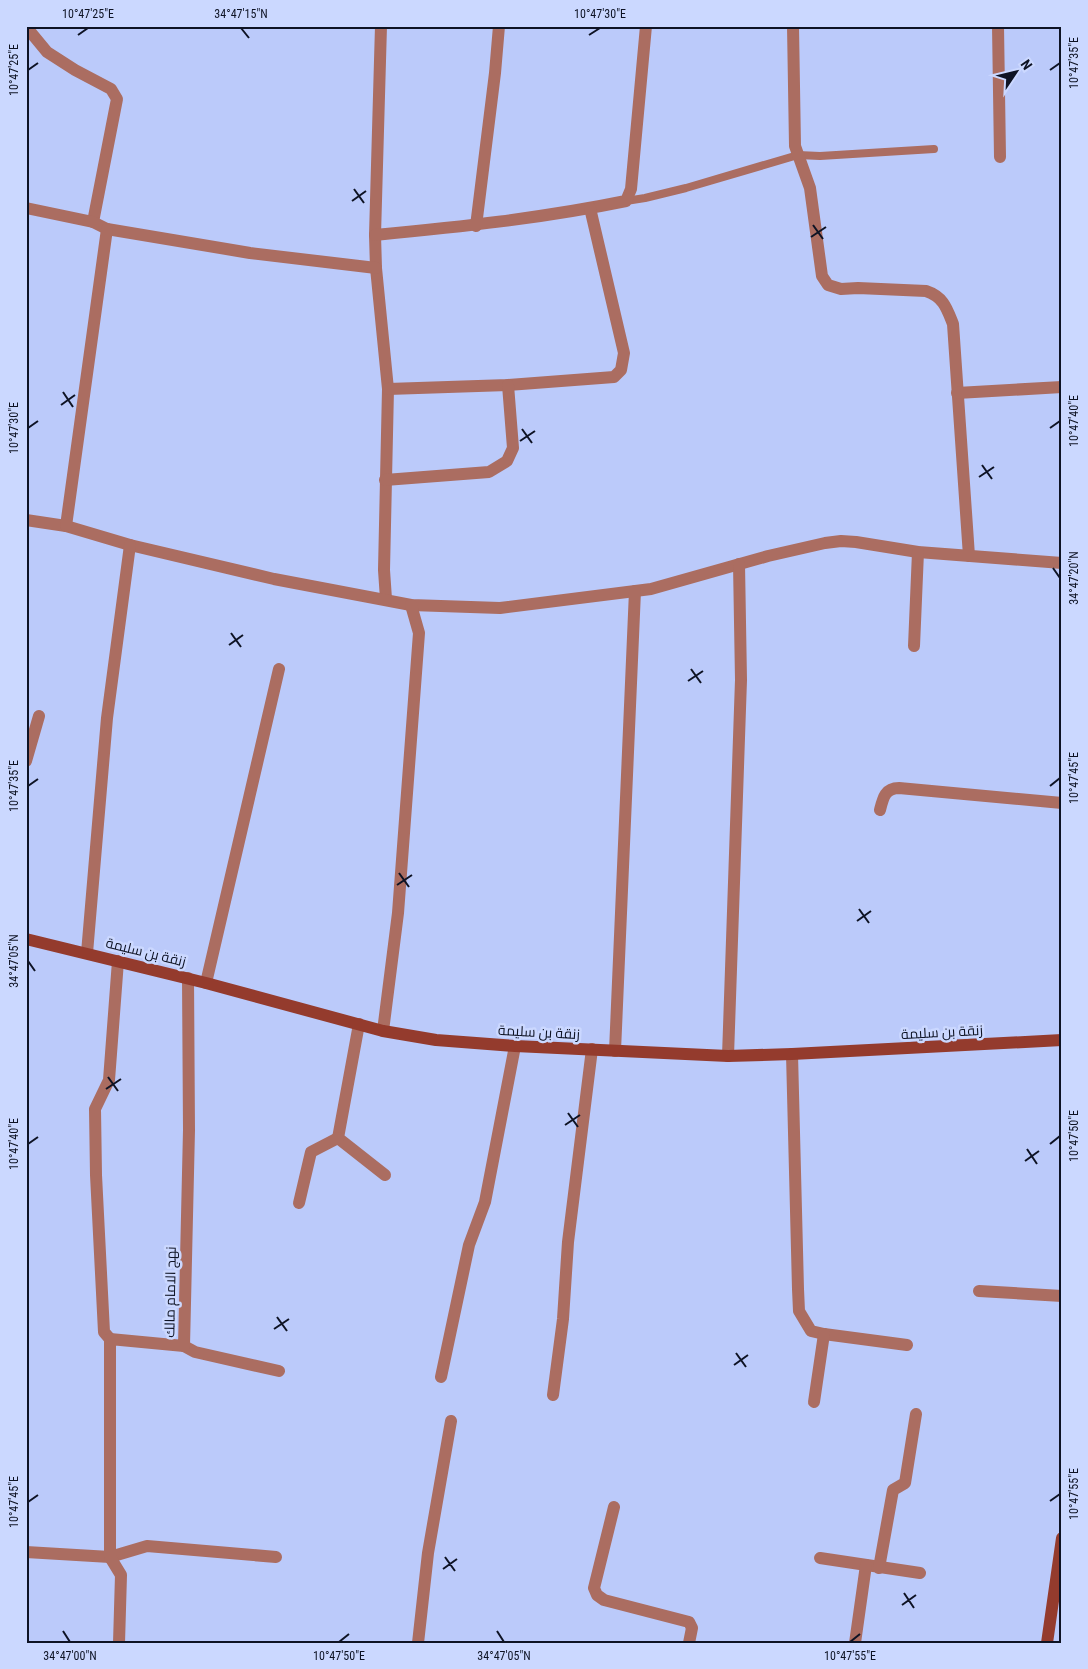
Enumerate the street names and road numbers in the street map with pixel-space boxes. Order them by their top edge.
street label: زنقة بن سليمة [104,934,188,970]
street label: زنقة بن سليمة [498,1022,580,1042]
street label: زنقة بن سليمة [901,1022,983,1042]
street label: نهج الامام مالك [161,1246,181,1338]

